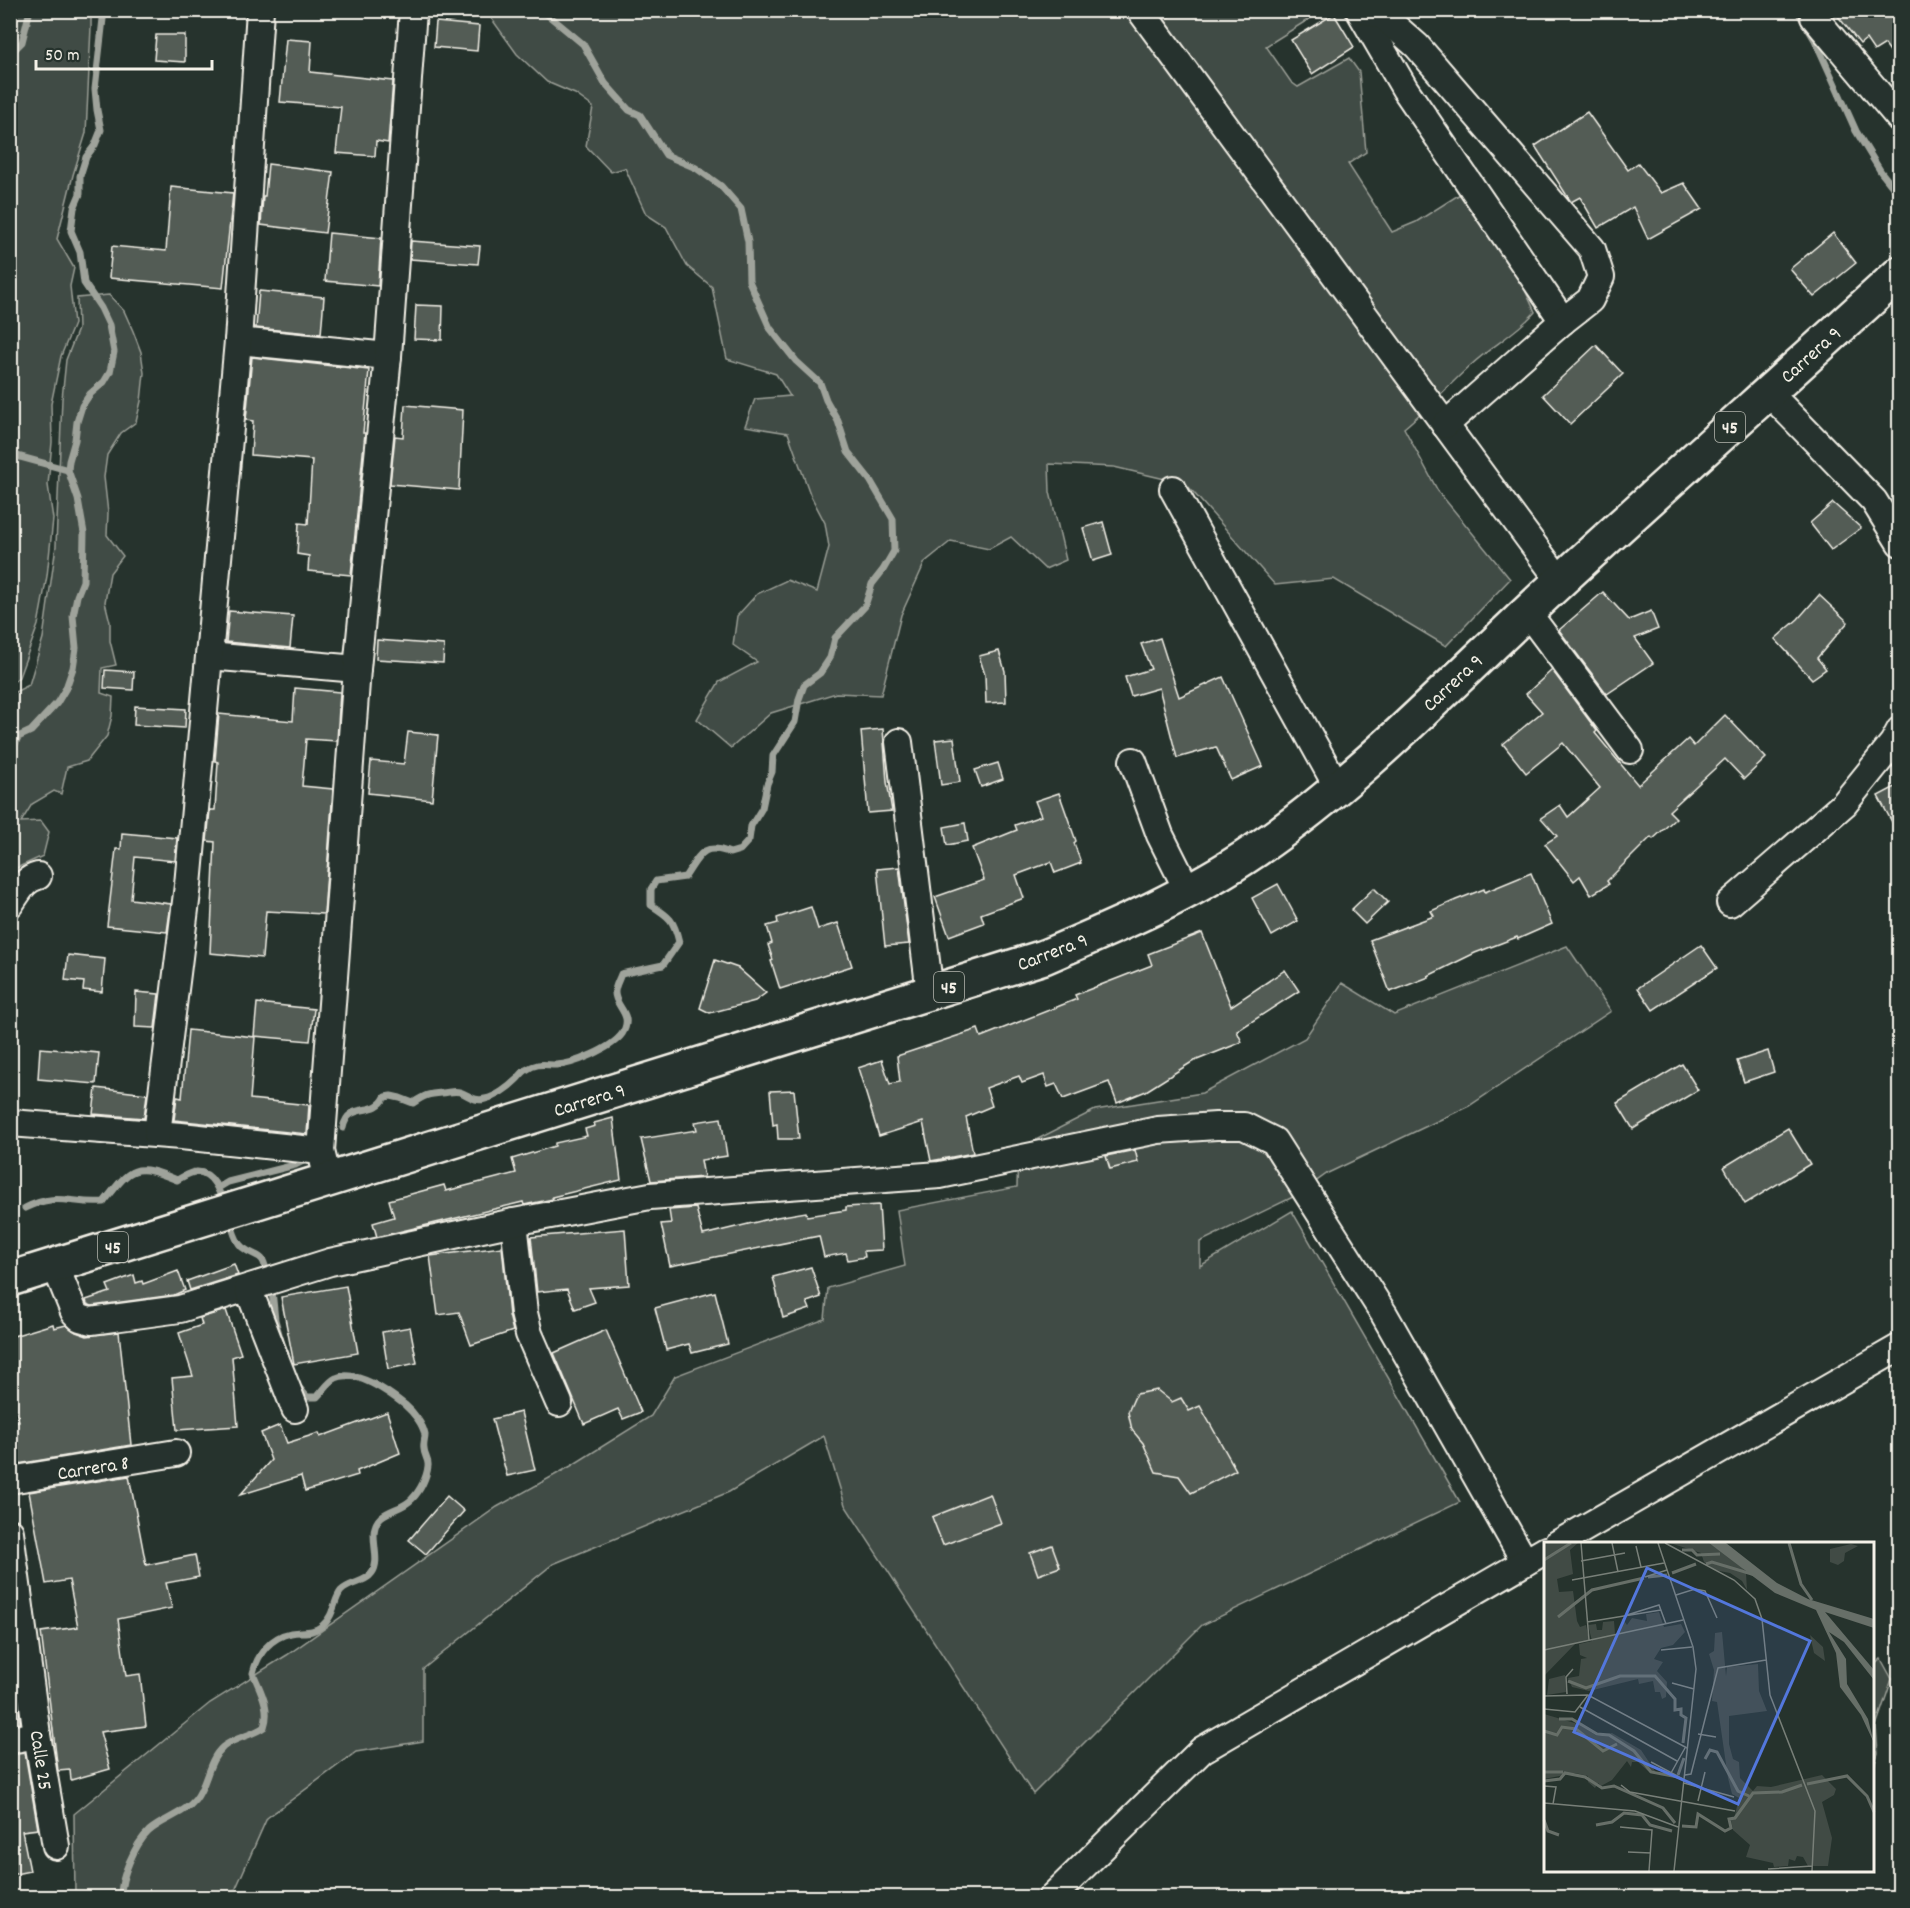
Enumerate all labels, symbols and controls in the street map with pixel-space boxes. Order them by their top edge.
scale bar [36,33,212,71]
text: 50 m [45,44,80,69]
street label: Carrera 9 [1775,321,1849,391]
road number: 45 [1715,412,1745,442]
street label: Carrera 9 [1418,649,1490,719]
street label: Carrera 9 [1014,928,1092,980]
road number: 45 [934,972,964,1002]
street label: Carrera 9 [551,1078,629,1126]
road number: 45 [98,1232,128,1262]
street label: Carrera 8 [56,1450,131,1489]
inset map [1544,1542,1874,1872]
street label: Calle 25 [21,1729,58,1792]

